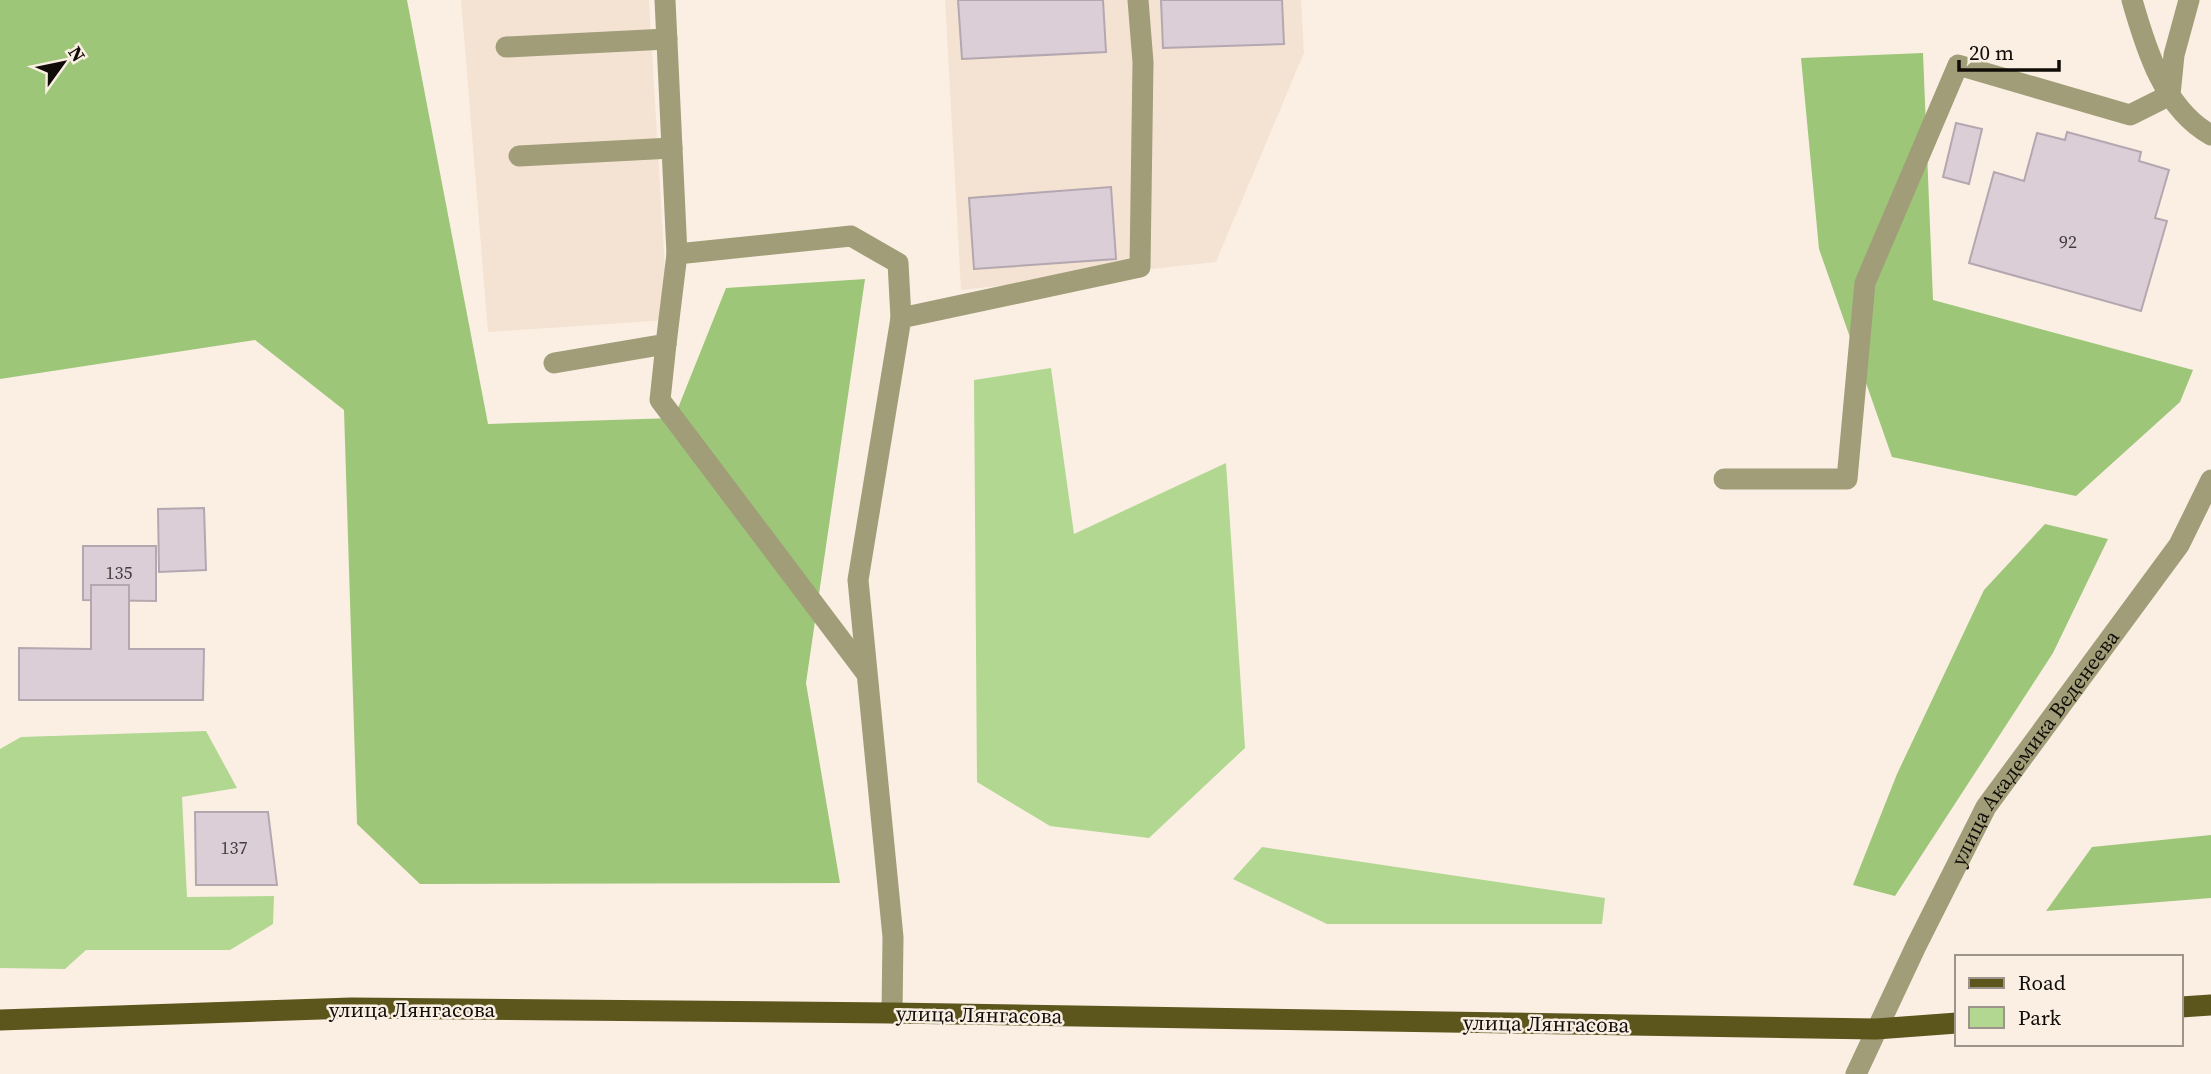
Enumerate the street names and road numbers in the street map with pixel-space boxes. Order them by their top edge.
street label: улица Академика Веденеева [1944,624,2126,871]
street label: улица Лянгасова [329,995,496,1024]
street label: улица Лянгасова [896,999,1063,1030]
street label: улица Лянгасова [1463,1008,1630,1039]

